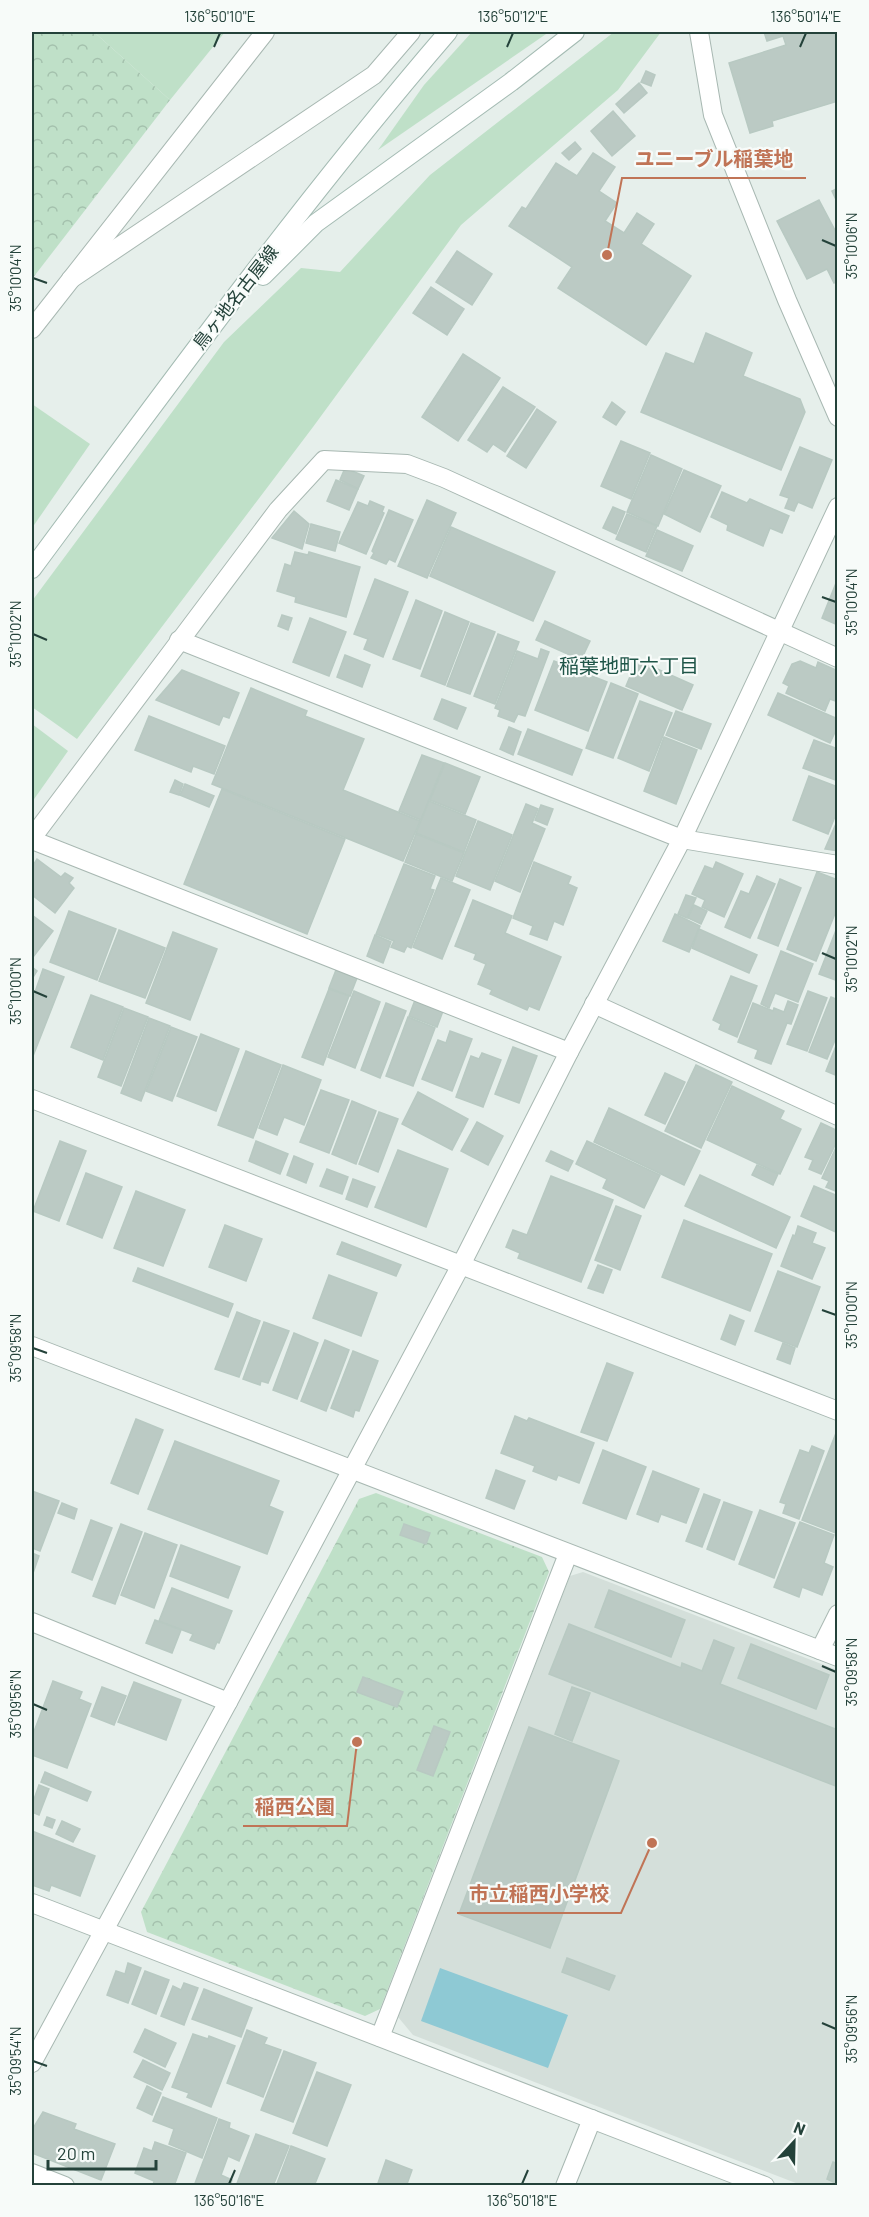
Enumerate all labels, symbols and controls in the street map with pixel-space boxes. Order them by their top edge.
text: 136°50'10"E [184,7,256,25]
text: 136°50'12"E [478,7,548,25]
text: 136°50'14"E [771,7,841,25]
callout: ユニーブル稲葉地 [622,140,806,178]
text: ユニーブル稲葉地 [635,146,793,170]
text: 35°10'06"N [842,212,860,280]
street label: 鳥ヶ地名古屋線 [188,241,282,353]
text: 35°10'04"N [6,244,24,312]
text: 35°10'04"N [842,568,860,636]
text: 35°10'02"N [6,600,24,668]
district label: 稲葉地町六丁目 [559,653,699,677]
text: 35°10'02"N [842,925,860,993]
text: 35°10'00"N [6,957,24,1025]
text: 35°10'00"N [842,1281,860,1349]
text: 35°09'58"N [6,1313,24,1383]
text: 35°09'58"N [842,1637,860,1707]
text: 35°09'56"N [6,1670,24,1738]
callout: 稲西公園 [243,1788,347,1826]
text: 稲西公園 [255,1794,335,1818]
callout: 市立稲西小学校 [457,1875,621,1913]
text: 市立稲西小学校 [469,1881,609,1905]
text: 35°09'56"N [842,1995,860,2063]
text: 35°09'54"N [6,2026,24,2096]
north arrow [764,2112,824,2172]
text: N [791,2117,808,2138]
scale bar [48,2133,156,2171]
text: 20 m [57,2142,95,2164]
text: 136°50'16"E [194,2191,264,2209]
text: 136°50'18"E [487,2191,557,2209]

